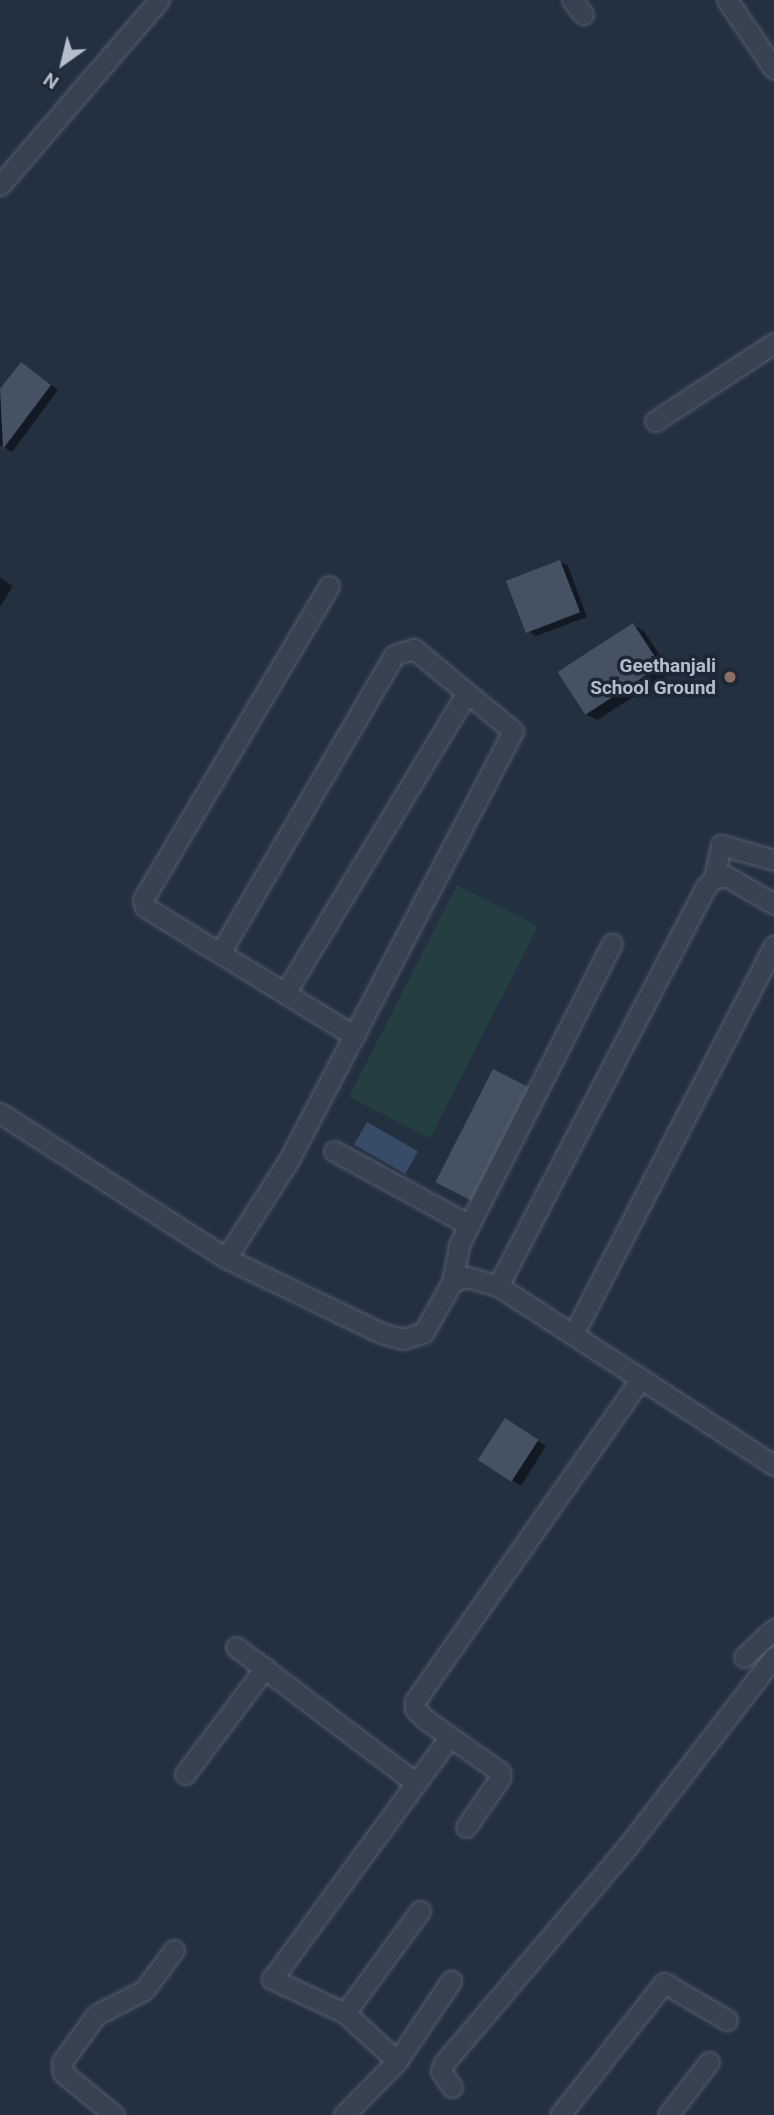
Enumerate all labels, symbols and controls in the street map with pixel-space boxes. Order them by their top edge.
north arrow [28,28,98,98]
text: N [39,68,63,94]
place label: Geethanjali School Ground [590,655,716,699]
marker: Geethanjali School Ground [722,669,738,685]

